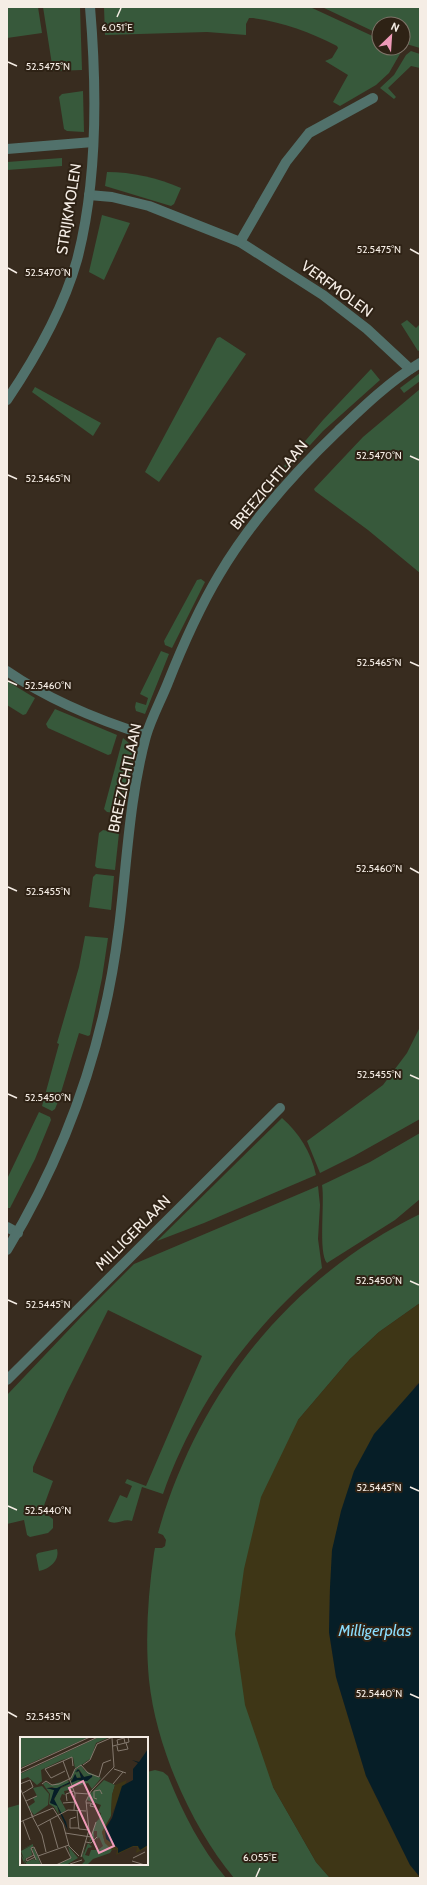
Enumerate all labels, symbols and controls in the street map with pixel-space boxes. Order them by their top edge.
north arrow [371,16,411,56]
text: N [389,19,402,35]
text: 6.051°E [101,21,133,34]
text: 52.5475°N [26,60,70,73]
street label: STRIJKMOLEN [53,162,85,256]
text: 52.5475°N [357,243,401,256]
street label: VERFMOLEN [298,257,376,321]
text: 52.5470°N [25,266,71,279]
street label: BREEZICHTLAAN [226,437,312,533]
text: 52.5470°N [356,449,402,462]
text: 52.5465°N [26,472,70,485]
text: 52.5465°N [357,656,401,669]
text: 52.5460°N [25,679,71,692]
street label: BREEZICHTLAAN [105,722,145,834]
text: 52.5460°N [356,862,402,875]
text: 52.5455°N [26,885,70,898]
text: 52.5455°N [357,1068,401,1081]
text: 52.5450°N [25,1091,71,1104]
street label: MILLIGERLAAN [92,1192,174,1274]
text: 52.5450°N [356,1274,402,1287]
text: 52.5445°N [25,1298,71,1311]
text: 52.5445°N [356,1481,402,1494]
text: 52.5440°N [25,1504,71,1517]
water label: Milligerplas [338,1621,411,1640]
text: 52.5440°N [356,1687,402,1700]
text: 52.5435°N [26,1710,70,1723]
inset map [20,1737,148,1865]
text: 6.055°E [243,1851,277,1864]

